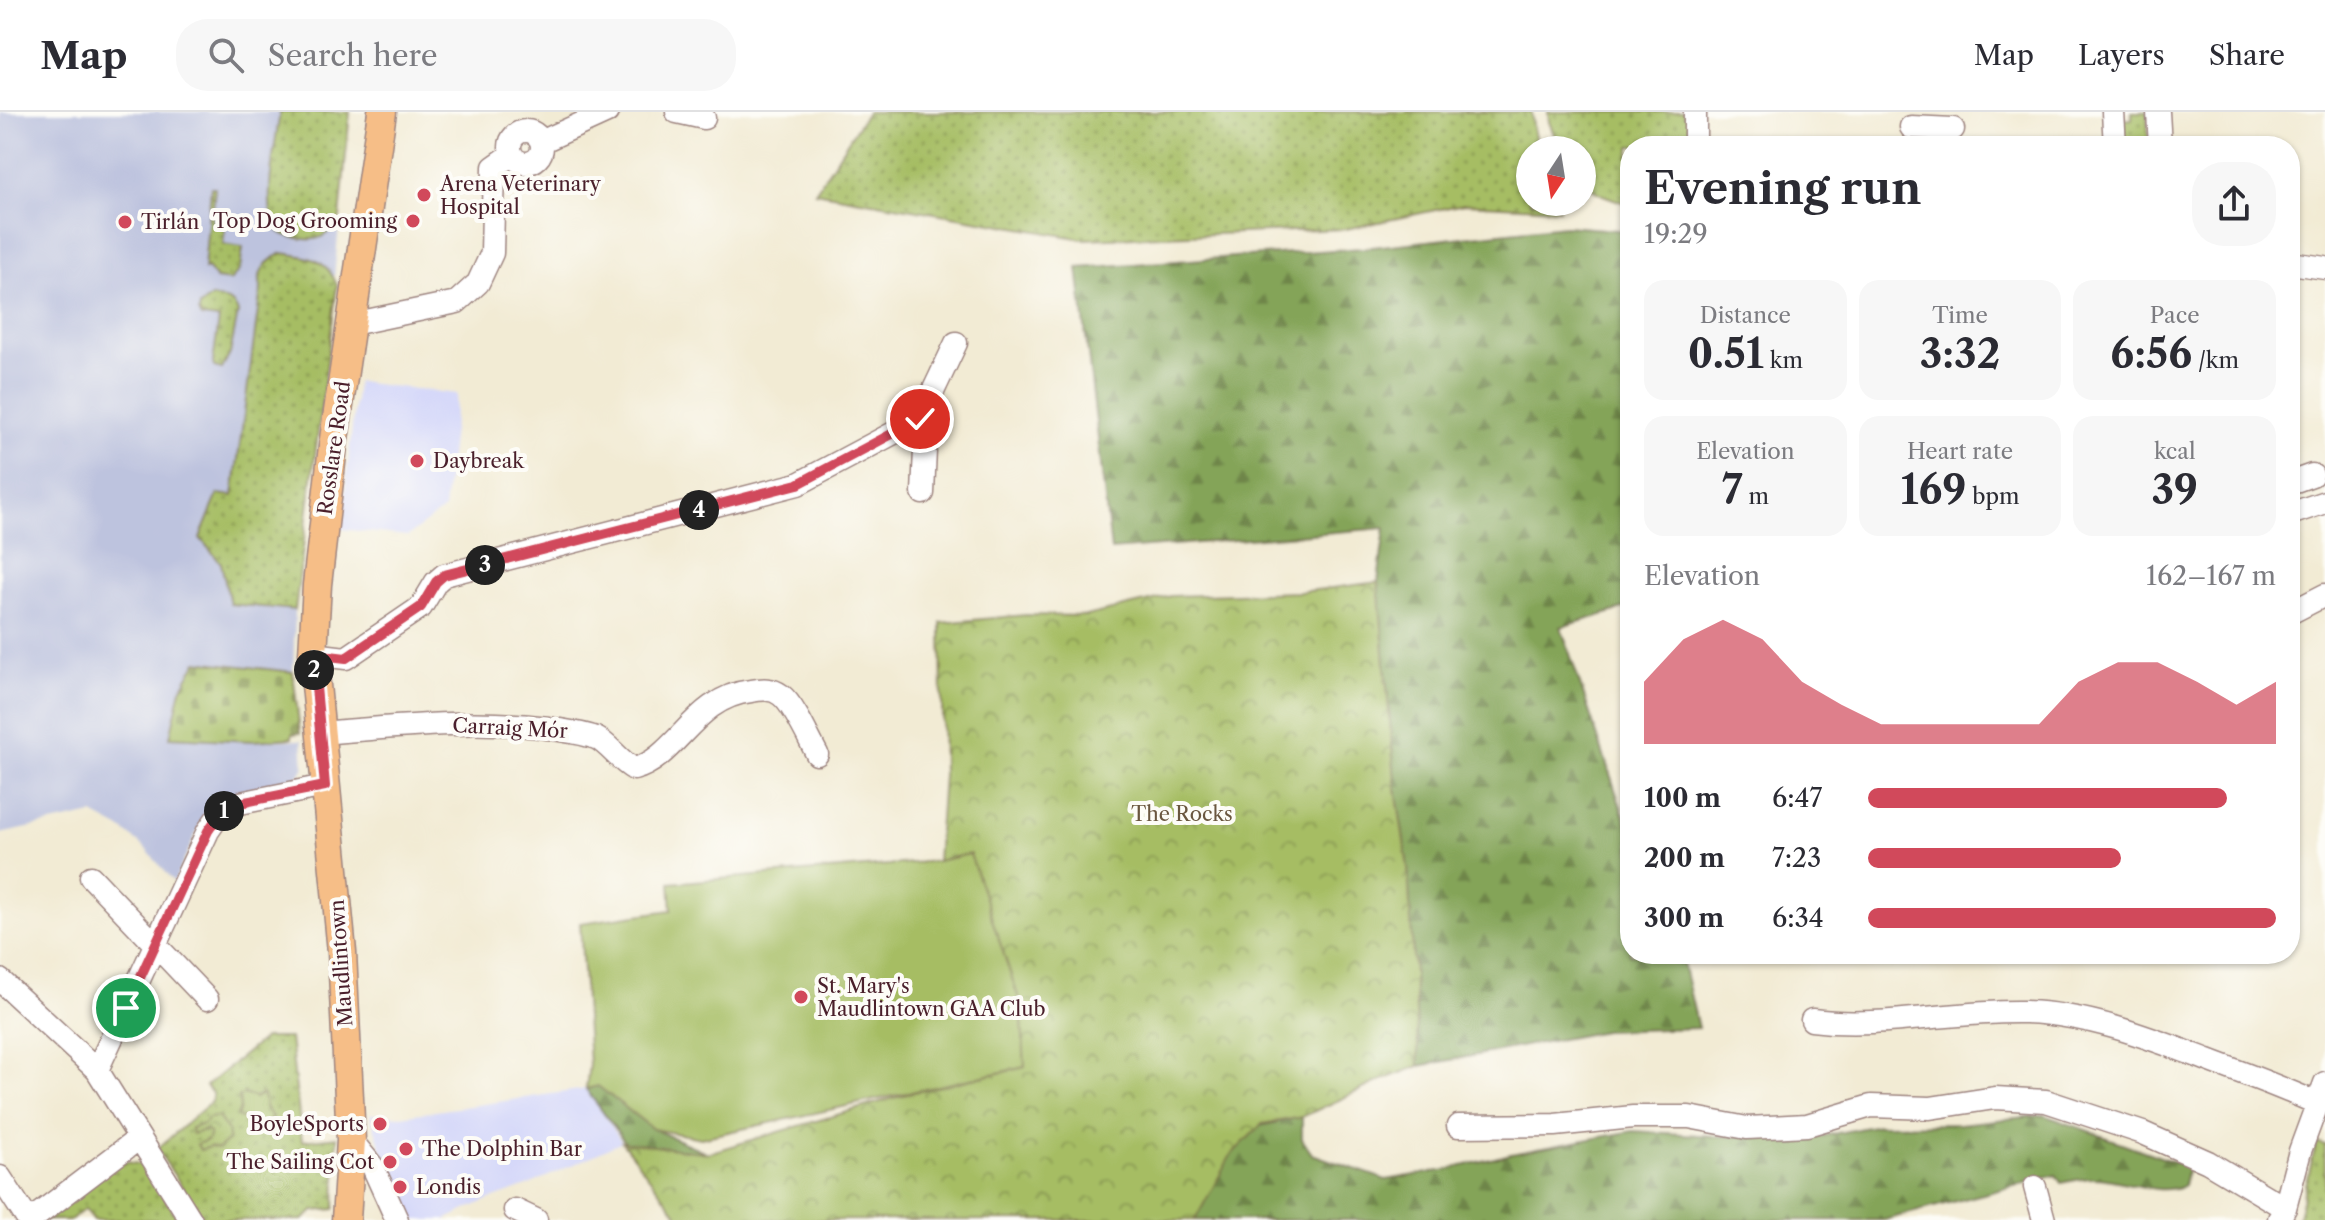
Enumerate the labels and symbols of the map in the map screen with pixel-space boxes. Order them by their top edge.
north arrow [1516,136,1596,216]
place label: Arena Veterinary Hospital [439,172,602,219]
marker: Arena Veterinary Hospital [415,186,433,204]
place label: Top Dog Grooming [213,209,397,233]
place label: Tirlán [141,210,200,234]
marker: Top Dog Grooming [404,212,422,230]
marker: Tirlán [116,213,134,231]
street label: Rosslare Road [313,380,355,516]
pin [886,385,954,453]
place label: Daybreak [433,449,525,473]
marker: Daybreak [408,452,426,470]
pin: 4 [679,490,719,530]
pin: 3 [465,545,505,585]
pin: 2 [294,650,334,690]
street label: Carraig Mór [452,713,569,743]
pin: 1 [204,791,244,831]
park label: The Rocks [1131,802,1233,826]
street label: Maudlintown [325,898,357,1027]
pin [92,974,160,1042]
place label: St. Mary's Maudlintown GAA Club [817,974,1046,1021]
marker: St. Mary's Maudlintown GAA Club [792,988,810,1006]
place label: BoyleSports [249,1112,364,1136]
marker: BoyleSports [371,1115,389,1133]
place label: The Dolphin Bar [422,1137,583,1161]
marker: The Dolphin Bar [397,1140,415,1158]
place label: The Sailing Cot [226,1150,374,1174]
marker: The Sailing Cot [381,1153,399,1171]
place label: Londis [416,1175,481,1199]
marker: Londis [391,1178,409,1196]

